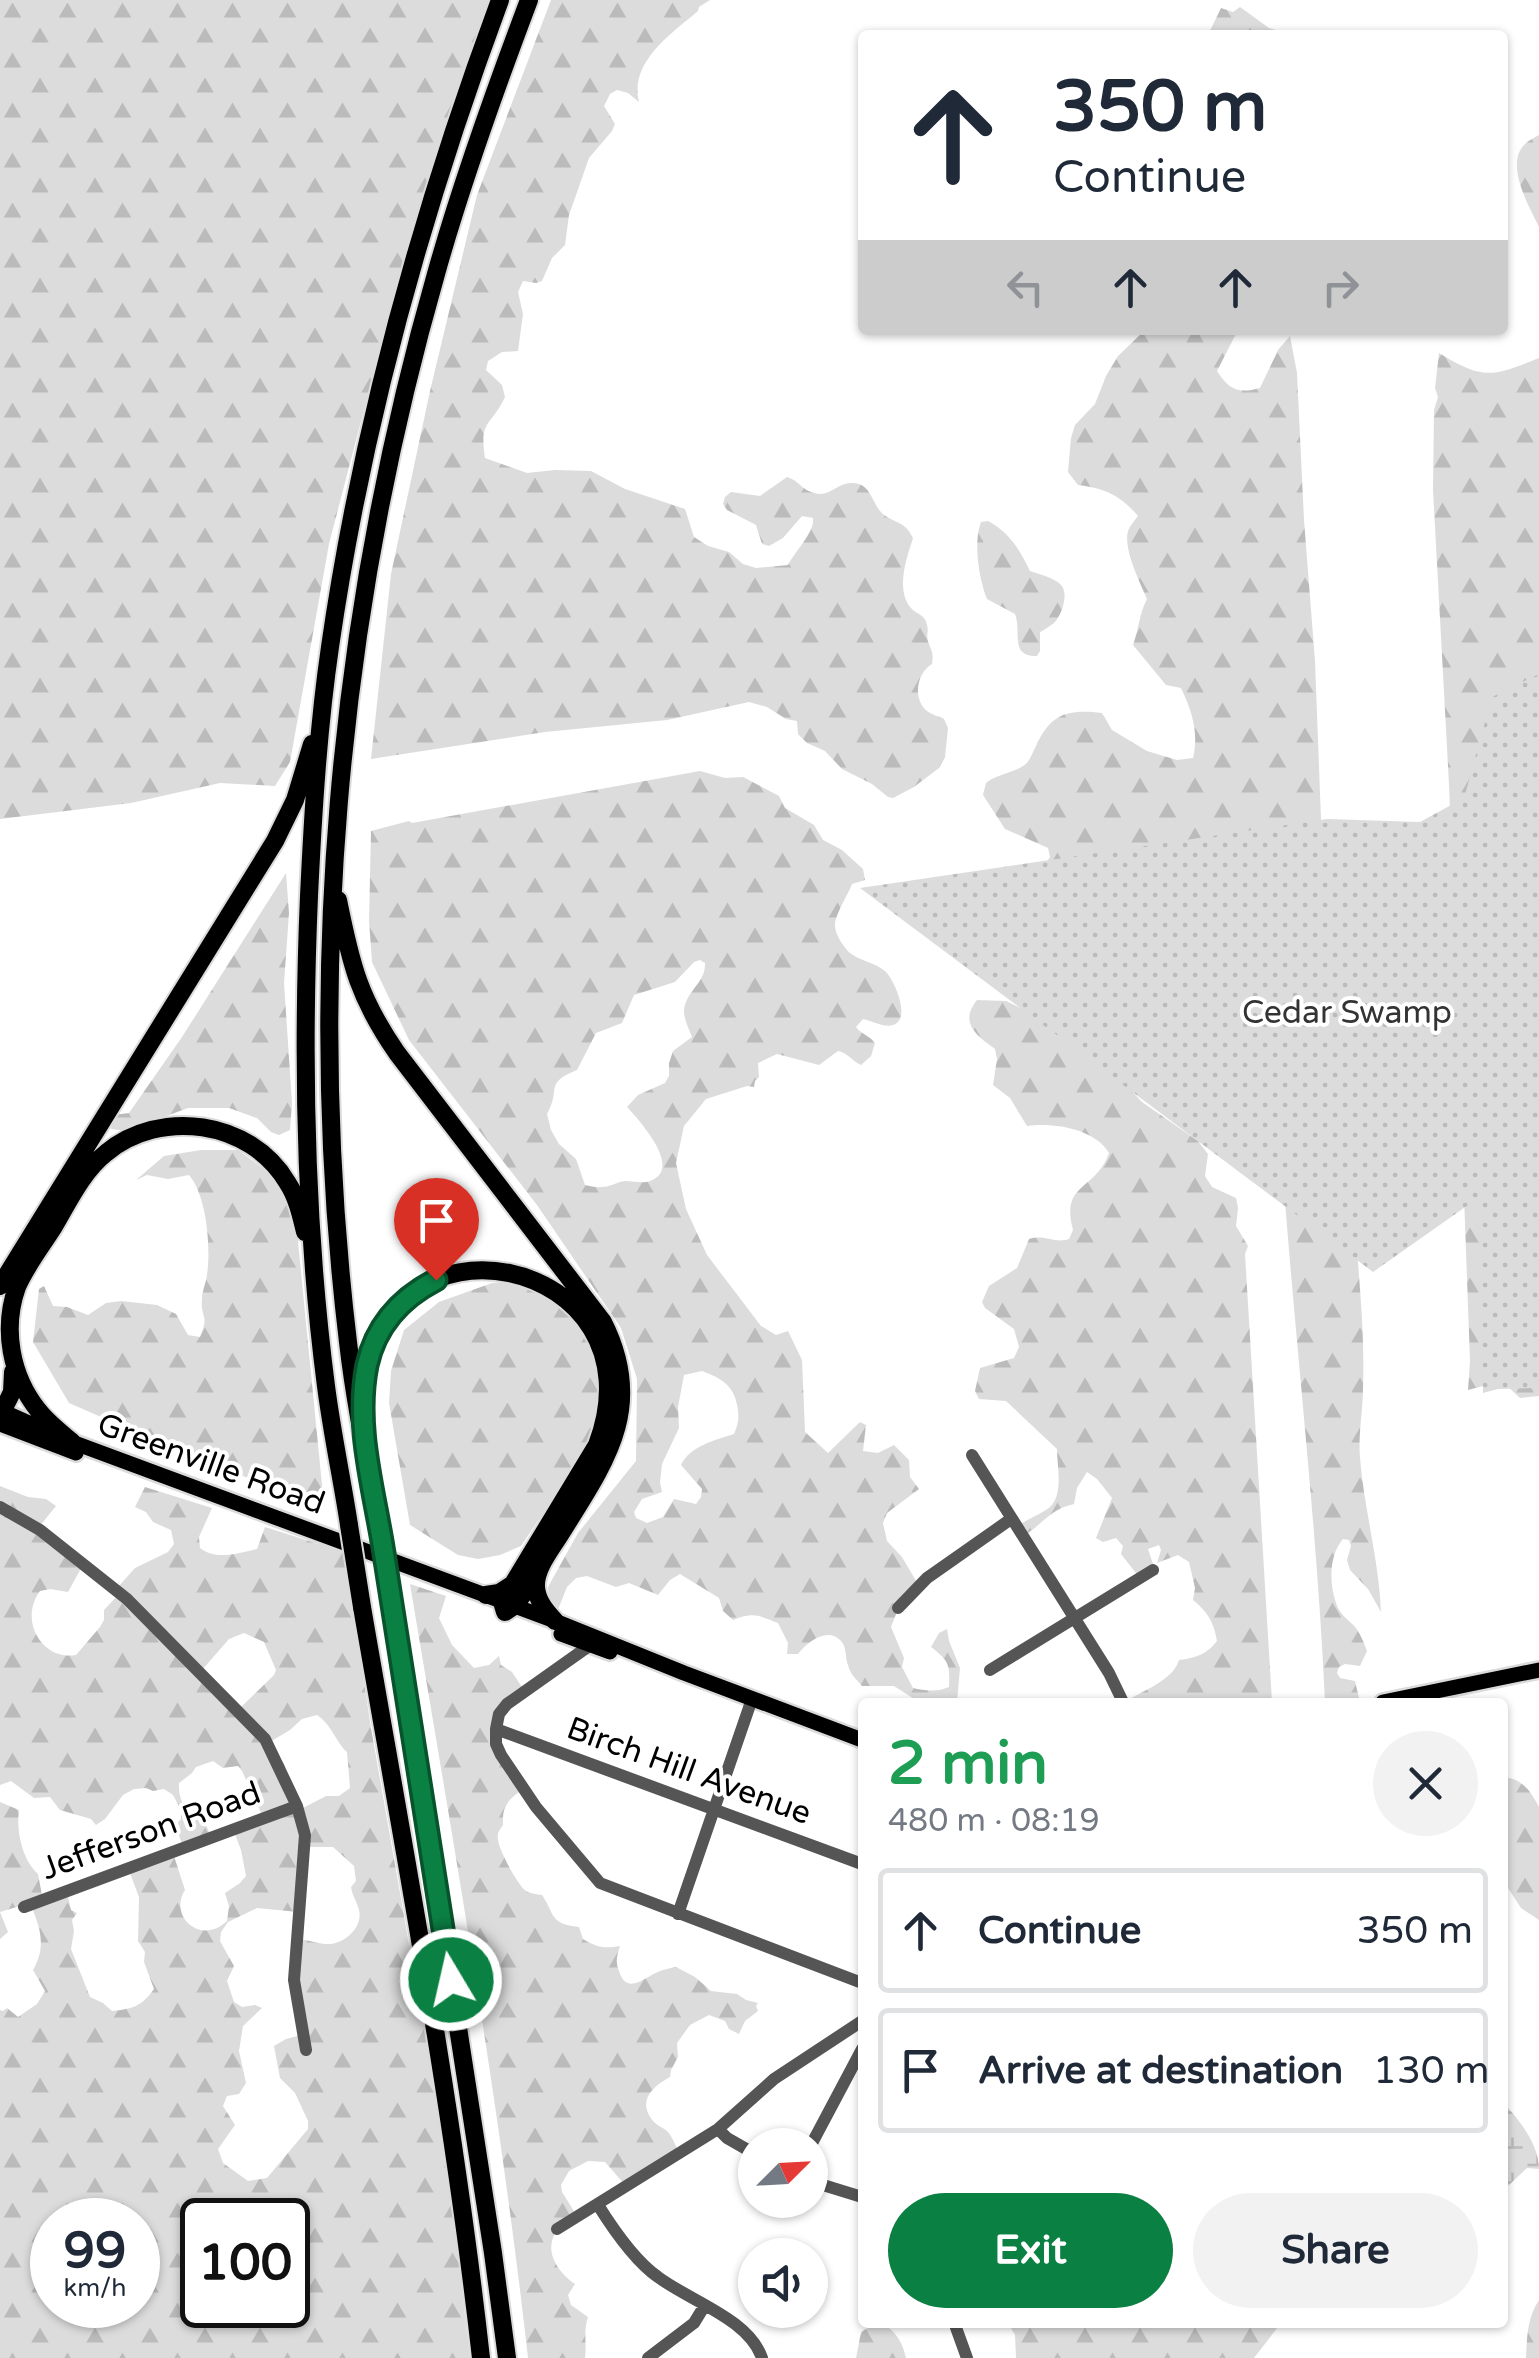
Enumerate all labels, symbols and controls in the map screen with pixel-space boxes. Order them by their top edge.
text: 350 m [1053,66,1267,150]
icon: ahead [888,70,1018,200]
text: Continue [1053,151,1246,205]
icon: left [998,260,1053,315]
icon: ahead [1103,260,1158,315]
icon: ahead [1208,260,1263,315]
icon: right [1313,260,1368,315]
park label: Cedar Swamp [1242,994,1452,1032]
pin [394,1178,479,1281]
icon: arrive [409,1193,464,1248]
street label: Greenville Road [92,1405,330,1523]
street label: Birch Hill Avenue [562,1709,816,1833]
text: 2 min [888,1728,1048,1800]
button: close [1373,1731,1478,1836]
street label: Jefferson Road [36,1774,266,1888]
text: 480 m · 08:19 [888,1802,1100,1840]
icon: ahead [893,1903,948,1958]
text: Continue [978,1908,1141,1954]
text: 350 m [1357,1908,1473,1954]
position arrow [399,1928,503,2032]
icon: arrive [893,2043,948,2098]
text: Arrive at destination [978,2048,1343,2094]
text: 130 m [1373,2048,1489,2094]
north arrow [738,2128,828,2218]
map controls [738,2128,828,2328]
button: Exit [888,2193,1173,2308]
button: Share [1193,2193,1478,2308]
speed limit sign: 100 [180,2198,310,2328]
text: 99 [64,2221,126,2281]
button: sound [738,2238,828,2328]
text: km/h [64,2273,126,2303]

